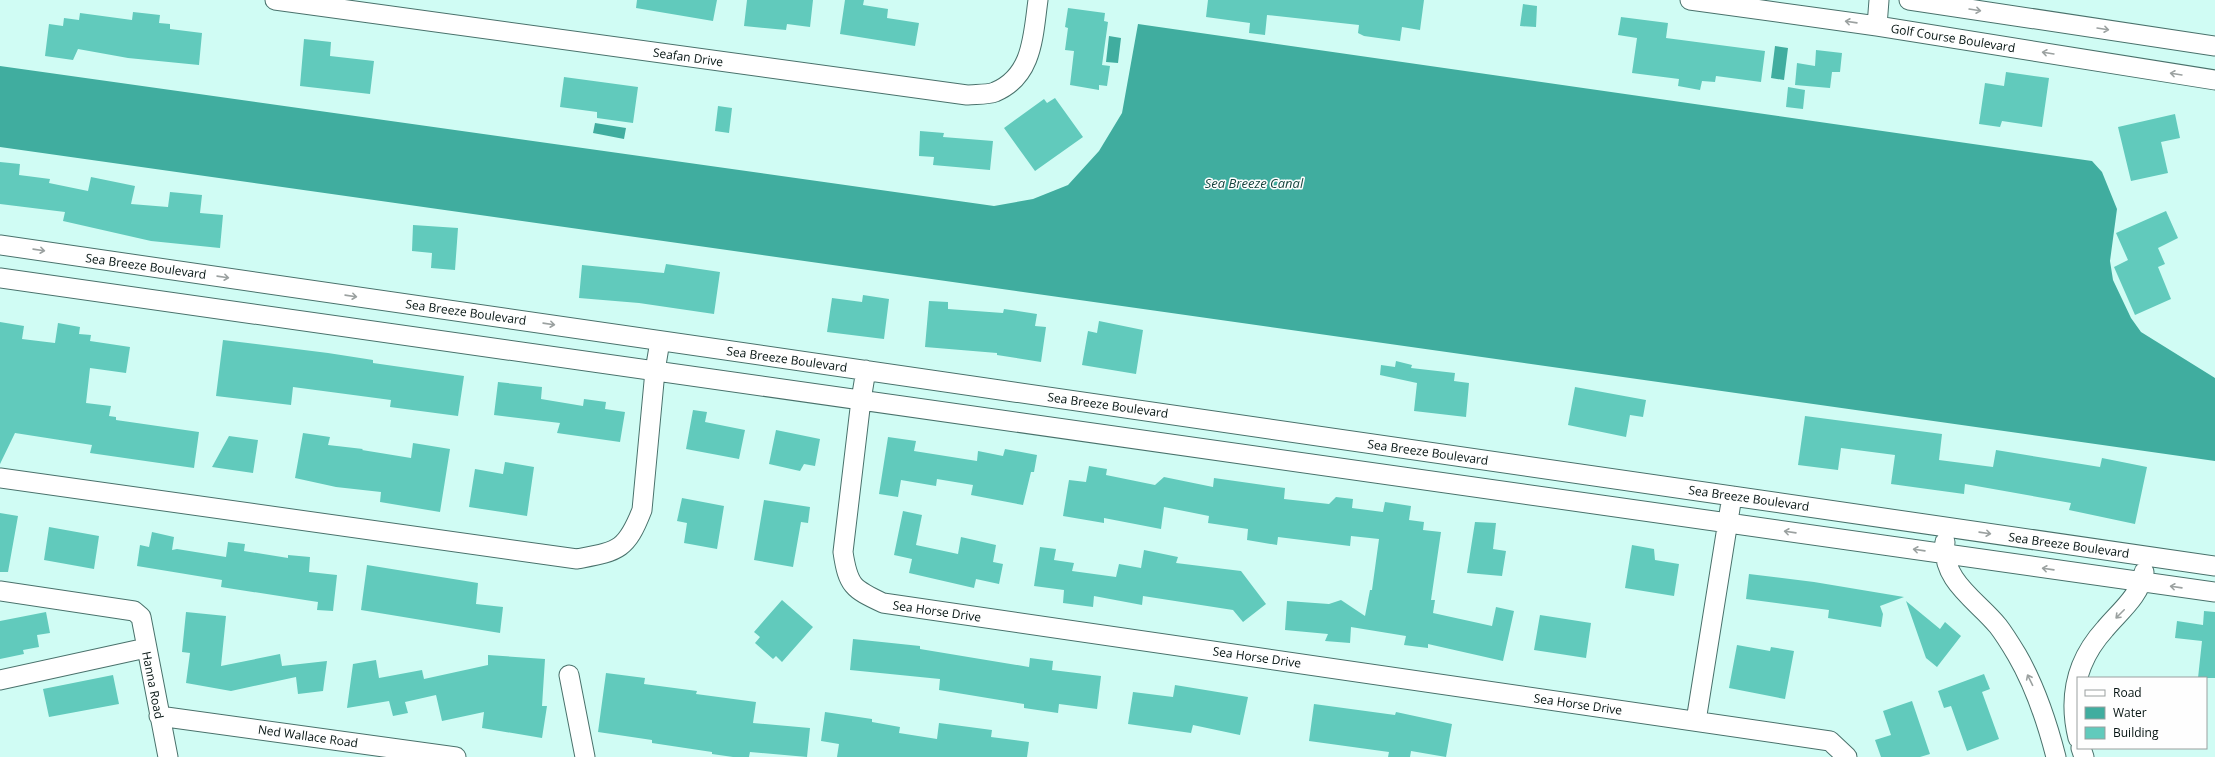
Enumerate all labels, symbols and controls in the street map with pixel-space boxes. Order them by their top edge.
one-way arrow [1968,6,1981,14]
one-way arrow [1845,18,1858,26]
street label: Golf Course Boulevard [1890,20,2016,56]
one-way arrow [2097,25,2110,33]
street label: Seafan Drive [652,44,724,70]
one-way arrow [2042,49,2055,57]
one-way arrow [2170,70,2183,78]
water label: Sea Breeze Canal [1205,174,1304,192]
one-way arrow [32,246,45,254]
street label: Sea Breeze Boulevard [85,249,207,283]
one-way arrow [216,273,229,281]
one-way arrow [344,292,357,300]
street label: Sea Breeze Boulevard [405,295,527,329]
one-way arrow [542,320,555,328]
street label: Sea Breeze Boulevard [726,342,848,376]
street label: Sea Breeze Boulevard [1047,388,1169,422]
street label: Sea Breeze Boulevard [1367,435,1489,469]
street label: Sea Breeze Boulevard [1688,481,1810,515]
one-way arrow [1784,528,1797,536]
street label: Sea Breeze Boulevard [2008,528,2130,562]
one-way arrow [1978,529,1991,537]
one-way arrow [1913,546,1926,554]
one-way arrow [2042,565,2055,572]
one-way arrow [2170,583,2183,591]
street label: Sea Horse Drive [892,596,983,626]
one-way arrow [2115,609,2125,619]
street label: Sea Horse Drive [1212,642,1303,672]
street label: Hanna Road [138,650,168,720]
one-way arrow [2026,675,2033,687]
legend [2077,677,2207,749]
text: Road [2113,684,2142,701]
street label: Sea Horse Drive [1533,689,1624,719]
text: Water [2113,704,2147,721]
street label: Ned Wallace Road [257,721,359,751]
text: Building [2113,724,2159,741]

